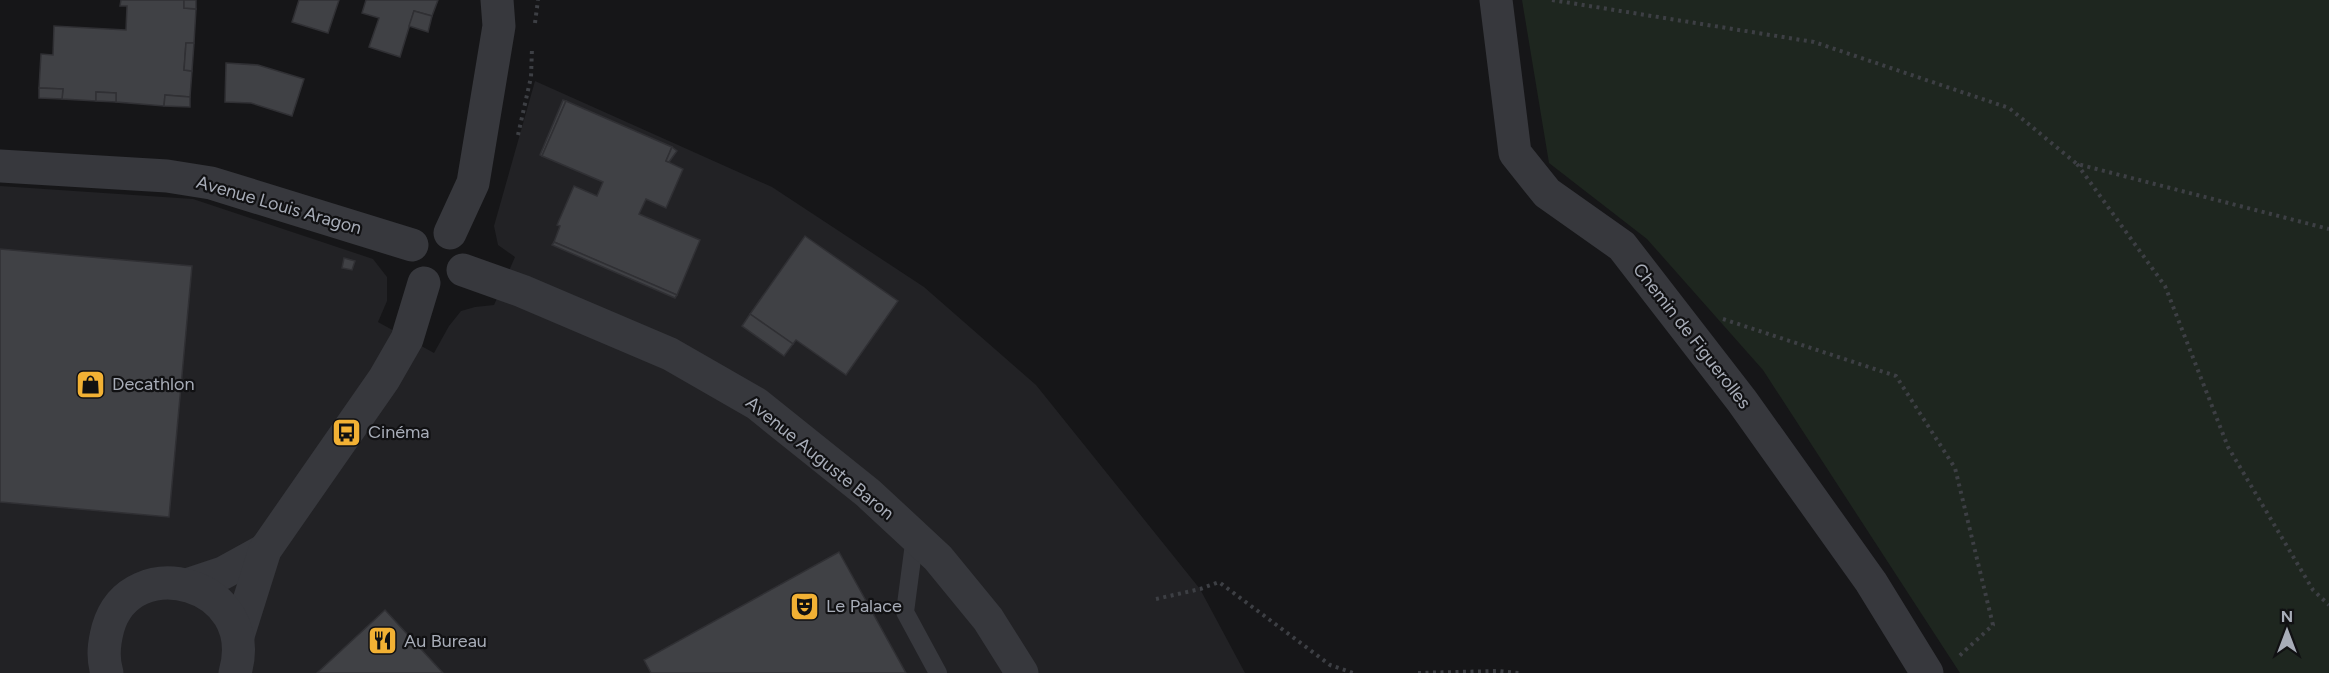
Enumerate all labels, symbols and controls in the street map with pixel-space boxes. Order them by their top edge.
street label: Avenue Louis Aragon [194,171,364,239]
street label: Chemin de Figuerolles [1628,259,1756,413]
shop icon: Decathlon [75,368,107,400]
place label: Decathlon [112,373,194,395]
street label: Avenue Auguste Baron [741,391,899,525]
bus stop icon: Cinéma [331,416,363,448]
place label: Cinéma [368,421,430,443]
theatre icon: Le Palace [789,590,821,622]
place label: Le Palace [826,595,902,617]
north arrow [2257,601,2317,661]
text: N [2281,607,2293,626]
restaurant icon: Au Bureau [367,625,399,657]
place label: Au Bureau [404,630,487,652]

